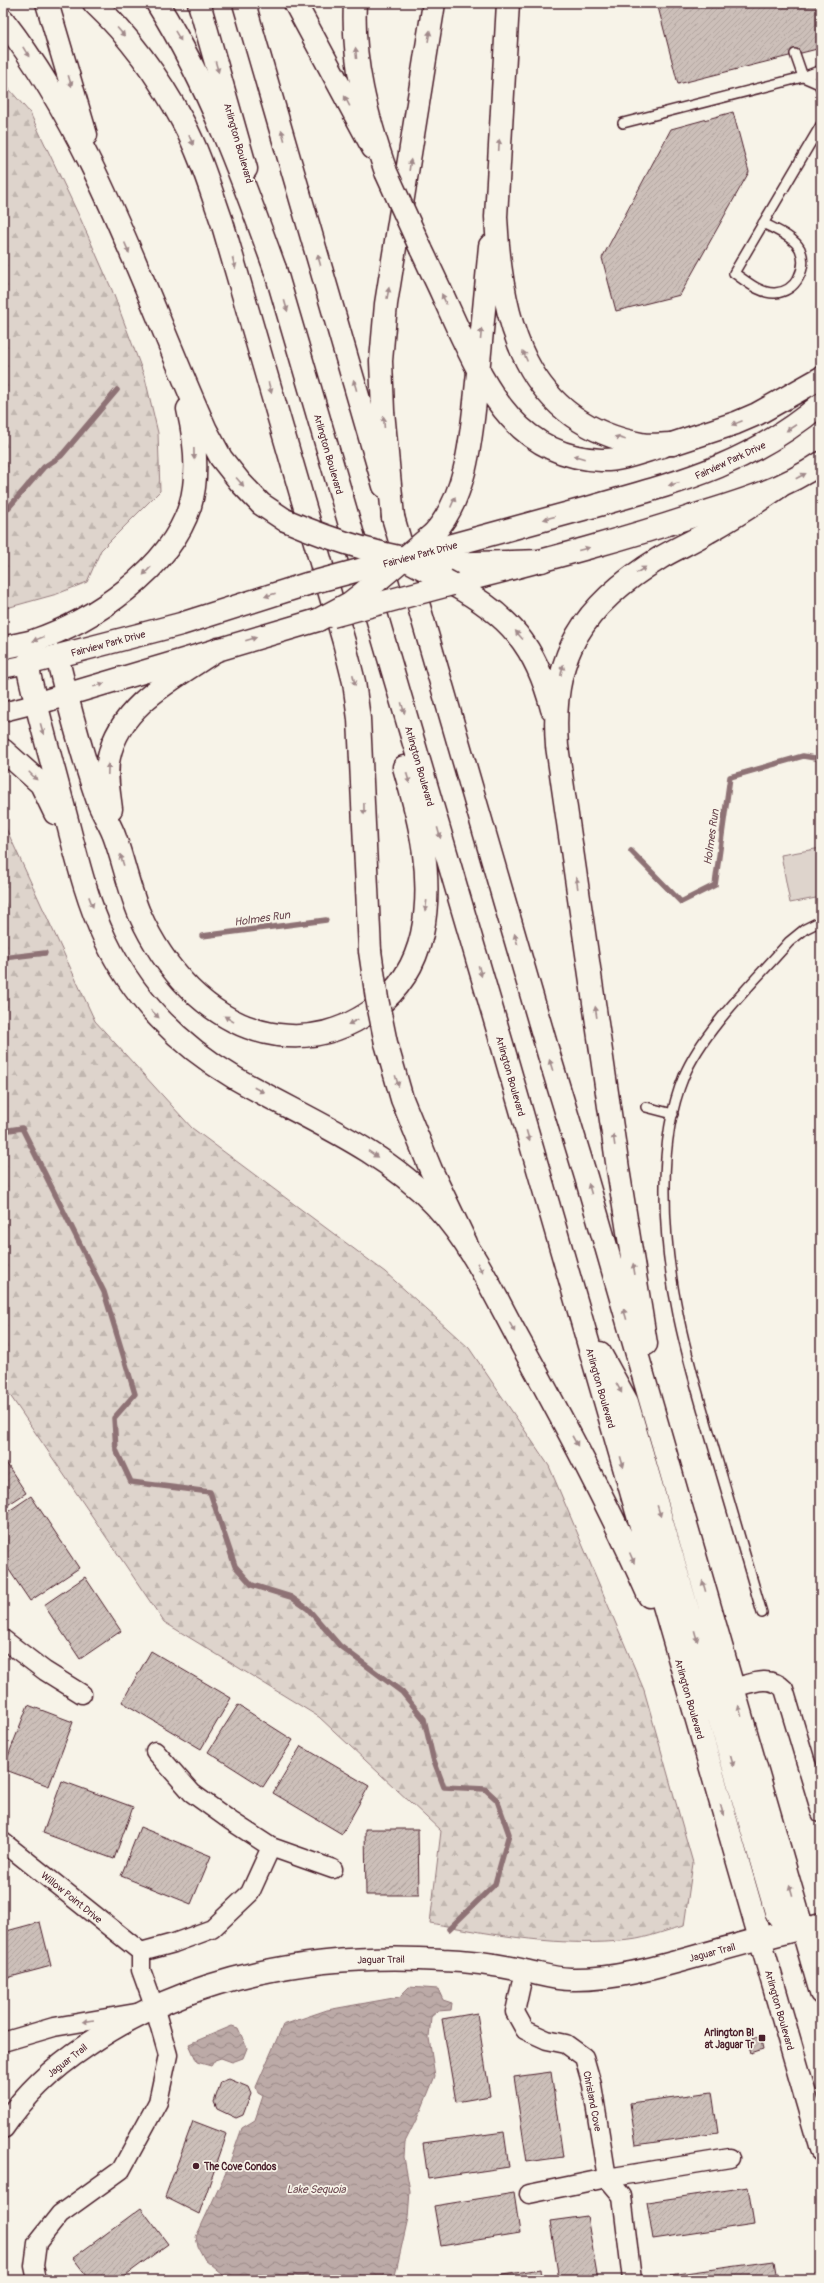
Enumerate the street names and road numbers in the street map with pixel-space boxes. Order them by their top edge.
street label: Arlington Boulevard [221,102,255,185]
street label: Arlington Boulevard [311,413,345,496]
street label: Fairview Park Drive [693,439,768,483]
street label: Fairview Park Drive [382,539,459,571]
street label: Fairview Park Drive [70,628,147,660]
street label: Arlington Boulevard [402,725,436,808]
street label: Arlington Boulevard [493,1035,527,1118]
street label: Arlington Boulevard [583,1347,617,1430]
street label: Arlington Boulevard [672,1658,706,1741]
street label: Willow Point Drive [38,1870,104,1926]
street label: Jaguar Trail [688,1941,737,1965]
street label: Jaguar Trail [357,1954,405,1966]
street label: Arlington Boulevard [762,1969,796,2052]
street label: Jaguar Trail [45,2041,90,2080]
street label: Chrisland Cove [580,2070,604,2132]

